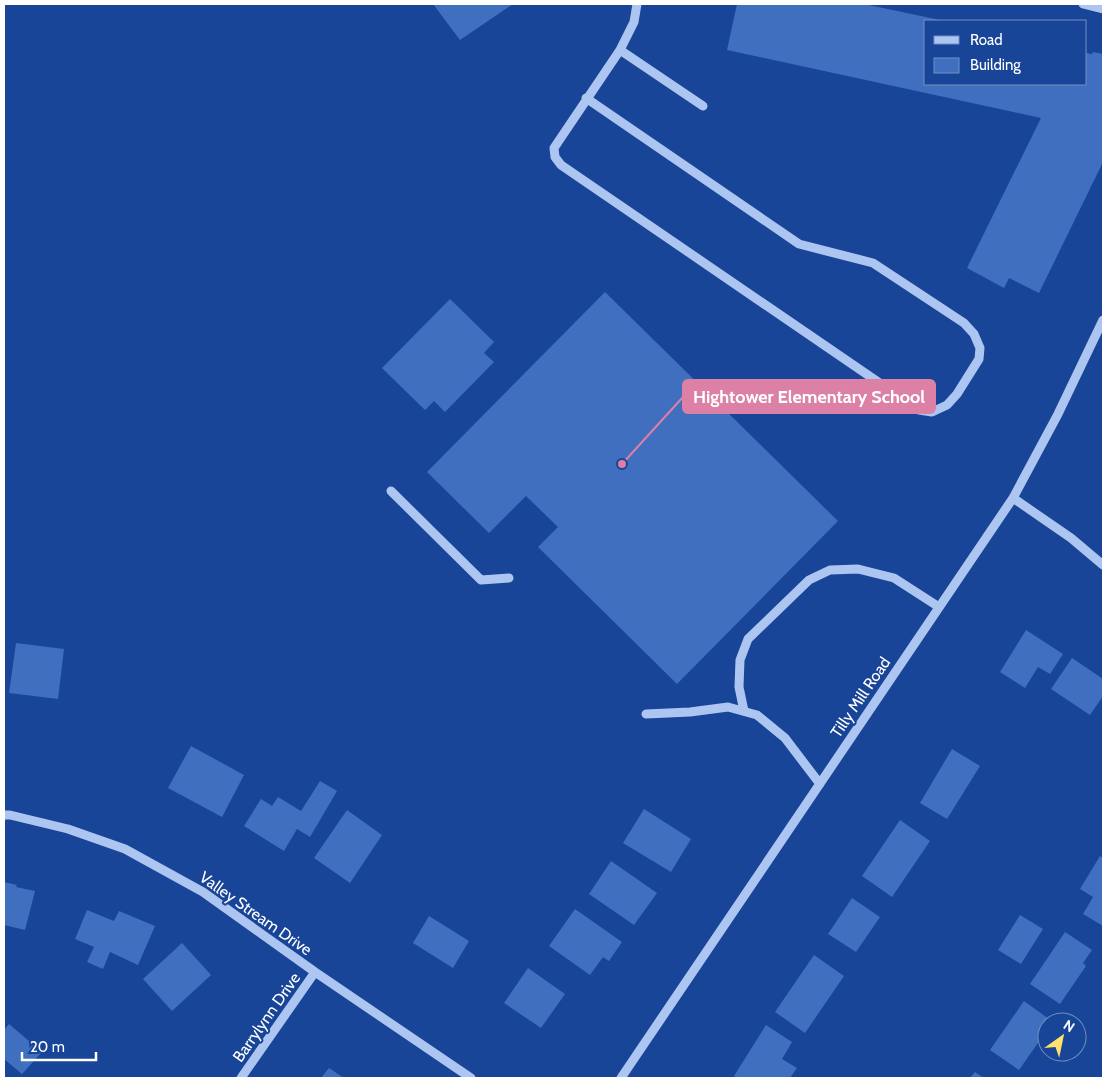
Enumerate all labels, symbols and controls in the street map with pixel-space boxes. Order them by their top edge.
legend [924,20,1087,85]
text: Road [970,31,1003,49]
text: Building [970,56,1021,74]
callout: Hightower Elementary School [683,380,935,413]
text: Hightower Elementary School [693,386,925,408]
street label: Tilly Mill Road [827,653,894,741]
street label: Valley Stream Drive [196,868,316,959]
street label: Barrylynn Drive [229,969,304,1066]
north arrow [1037,1012,1087,1062]
text: N [1060,1016,1078,1036]
scale bar [22,1030,96,1062]
text: 20 m [30,1038,65,1056]

